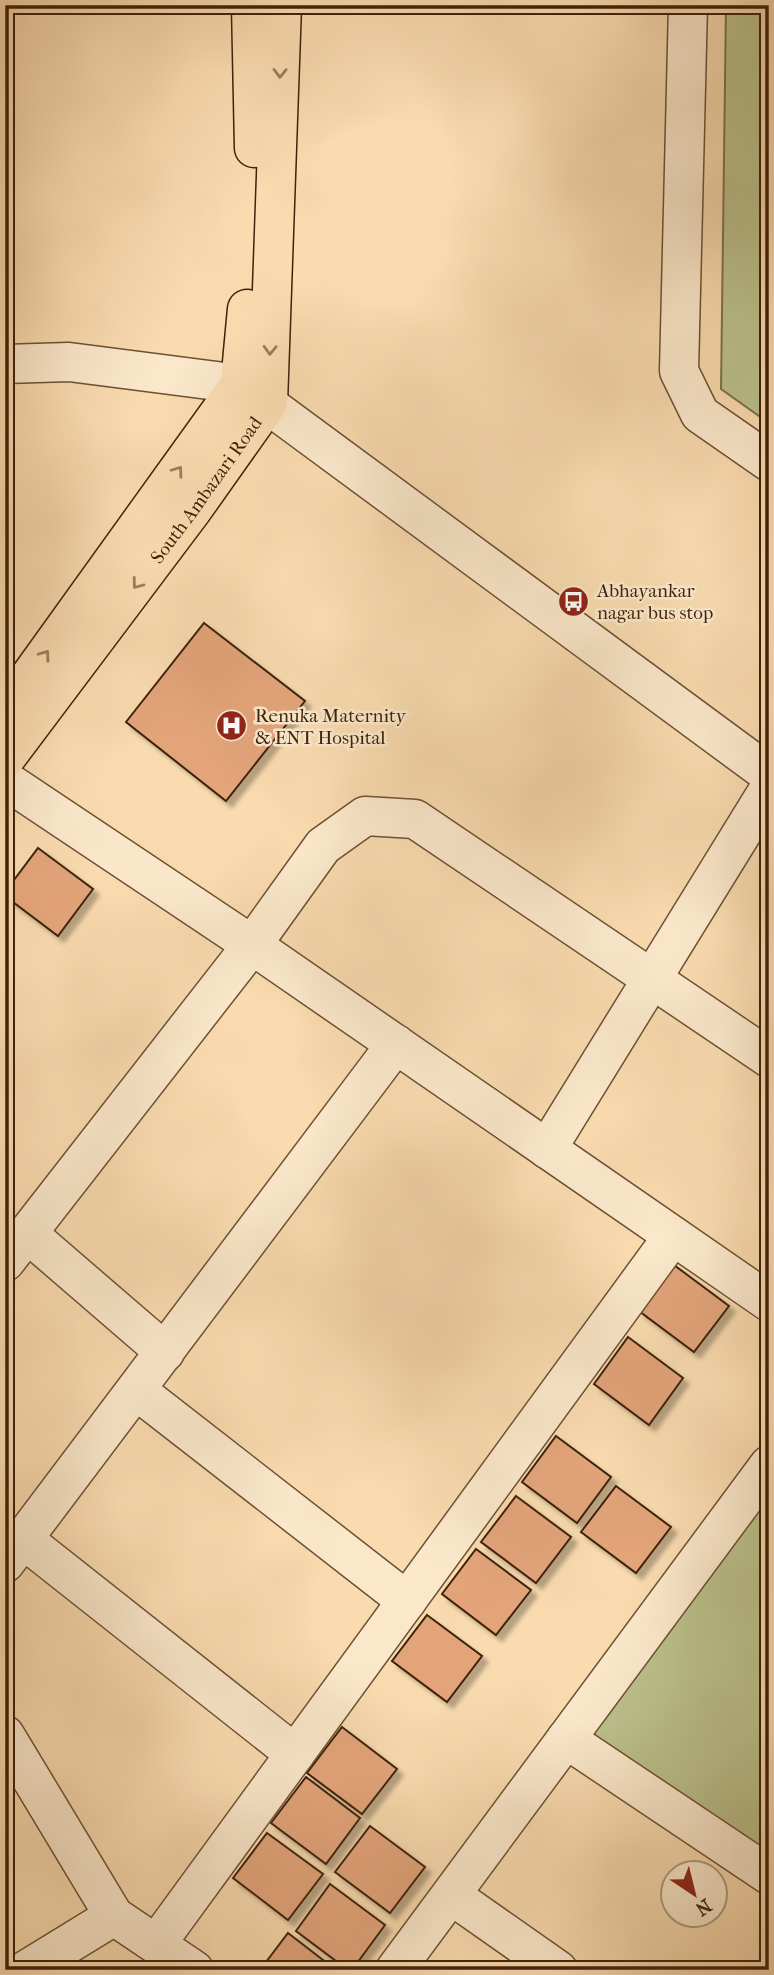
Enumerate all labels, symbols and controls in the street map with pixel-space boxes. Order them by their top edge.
one-way arrow [273,68,288,79]
one-way arrow [262,345,277,356]
street label: South Ambazari Road [146,412,267,568]
one-way arrow [170,466,182,479]
one-way arrow [132,576,145,589]
place label: Abhayankar nagar bus stop [596,580,713,624]
bus stop icon: Abhayankar nagar bus stop [557,584,591,618]
one-way arrow [37,650,49,663]
place label: Renuka Maternity & ENT Hospital [255,705,407,749]
hospital icon: Renuka Maternity & ENT Hospital [215,709,249,743]
north arrow [658,1860,728,1930]
text: N [690,1894,715,1921]

